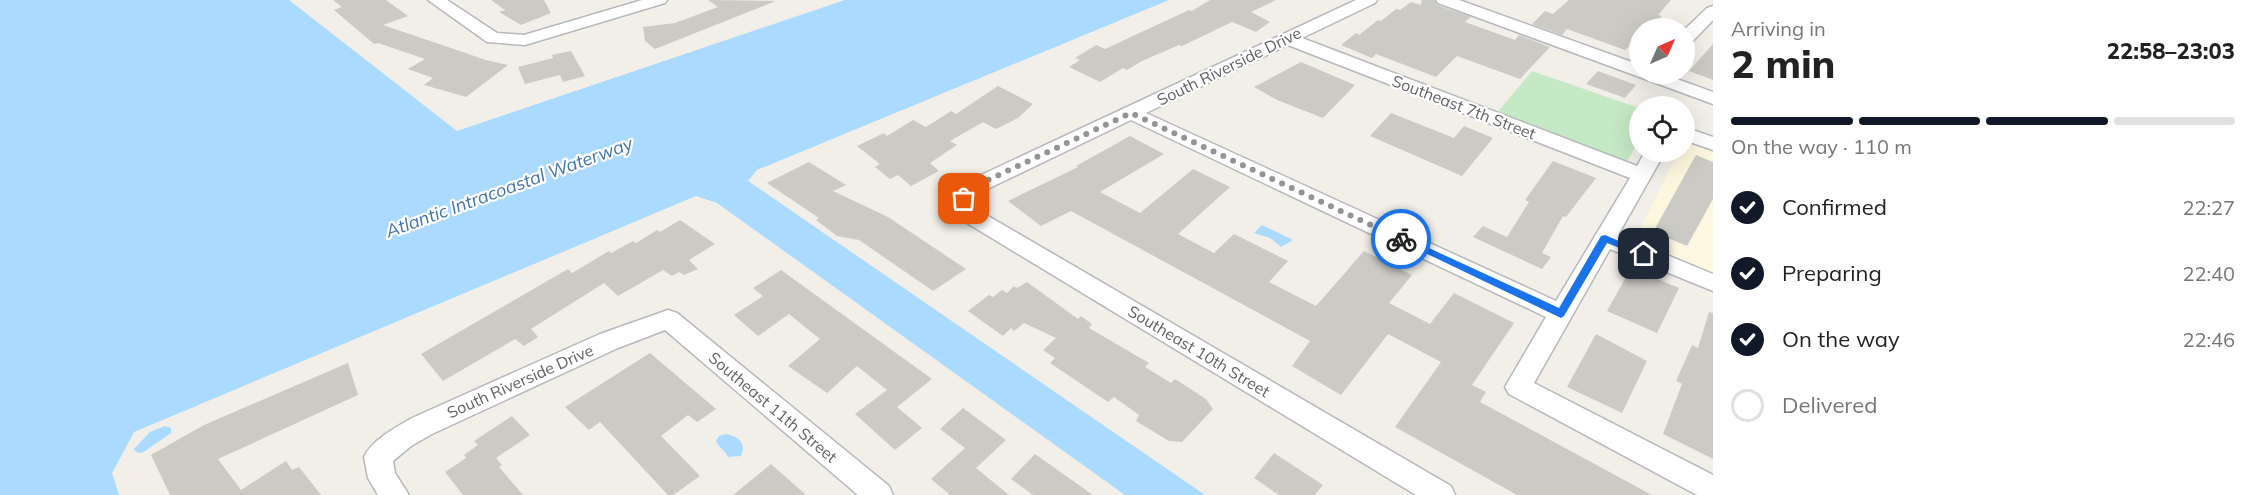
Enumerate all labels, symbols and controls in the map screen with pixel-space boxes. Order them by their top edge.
text: Arriving in [1731,16,1826,41]
north arrow [1629,18,1695,84]
map controls [1629,18,1695,162]
street label: South Riverside Drive [1154,22,1304,110]
text: 22:58–23:03 [2107,37,2235,65]
text: 2 min [1731,39,1836,88]
street label: Southeast 7th Street [1389,70,1539,144]
button: locate [1629,96,1695,162]
water label: Atlantic Intracoastal Waterway [381,131,637,243]
text: On the way · 110 m [1731,134,1912,159]
pin [938,173,989,224]
icon: bag [947,182,980,215]
icon: check [1731,191,1764,224]
text: Confirmed [1782,193,1887,221]
text: 22:27 [2182,195,2235,220]
courier [1371,209,1431,269]
icon: bike [1385,223,1418,256]
pin [1618,228,1669,279]
icon: home [1627,237,1660,270]
icon: check [1731,257,1764,290]
text: Preparing [1782,259,1882,287]
text: 22:40 [2182,261,2235,286]
street label: Southeast 10th Street [1124,301,1274,401]
icon: check [1731,323,1764,356]
text: On the way [1782,325,1900,353]
text: 22:46 [2182,327,2235,352]
street label: South Riverside Drive [444,340,596,422]
street label: Southeast 11th Street [705,347,842,467]
text: Delivered [1782,391,1877,419]

